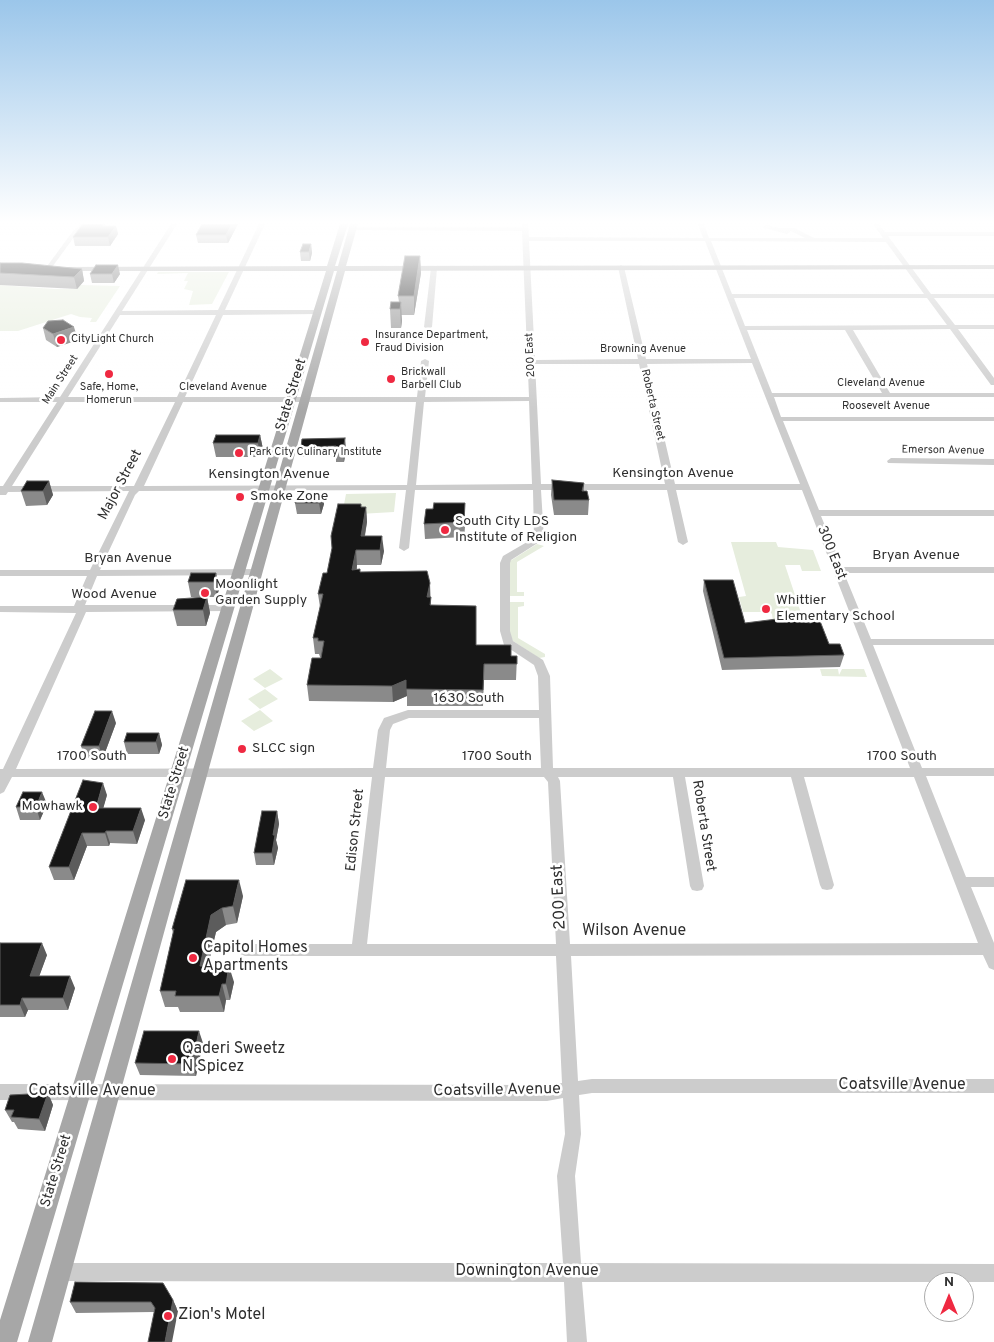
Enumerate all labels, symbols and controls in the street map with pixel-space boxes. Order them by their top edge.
place label: Insurance Department, Fraud Division [375,329,488,355]
street label: 200 East [523,332,539,378]
place label: CityLight Church [71,333,154,347]
marker: CityLight Church [55,334,67,346]
marker: Insurance Department, Fraud Division [359,336,371,348]
street label: Browning Avenue [600,343,686,357]
street label: Main Street [40,353,82,407]
street label: State Street [273,357,311,433]
place label: Brickwall Barbell Club [401,366,461,392]
marker: Safe, Home, Homerun [103,368,115,380]
street label: Roberta Street [637,368,667,442]
marker: Brickwall Barbell Club [385,373,397,385]
street label: Cleveland Avenue [837,377,925,391]
place label: Safe, Home, Homerun [80,381,138,407]
street label: Cleveland Avenue [179,381,267,395]
street label: Roosevelt Avenue [842,400,930,414]
street label: Emerson Avenue [901,444,985,458]
place label: Park City Culinary Institute [249,446,382,460]
street label: Major Street [95,447,147,523]
marker: Park City Culinary Institute [233,447,245,459]
street label: Kensington Avenue [612,466,734,482]
street label: Kensington Avenue [208,467,330,483]
place label: Smoke Zone [250,489,328,505]
marker: Smoke Zone [234,491,246,503]
place label: South City LDS Institute of Religion [455,514,577,546]
marker: South City LDS Institute of Religion [439,524,451,536]
street label: 300 East [813,524,849,582]
street label: Bryan Avenue [872,548,960,564]
street label: Bryan Avenue [84,551,172,567]
place label: Moonlight Garden Supply [215,577,307,610]
street label: Wood Avenue [71,587,157,603]
marker: Moonlight Garden Supply [199,587,211,599]
place label: Whittier Elementary School [776,593,895,626]
marker: Whittier Elementary School [760,603,772,615]
street label: 1630 South [434,691,504,707]
place label: SLCC sign [252,741,315,757]
marker: SLCC sign [236,743,248,755]
street label: State Street [156,745,194,821]
street label: 1700 South [57,749,127,765]
street label: 1700 South [462,749,532,765]
street label: 1700 South [867,749,937,765]
street label: Roberta Street [687,779,719,873]
street label: Edison Street [343,788,369,872]
place label: Mowhawk [21,799,83,815]
marker: Mowhawk [87,801,99,813]
street label: 200 East [549,864,571,930]
street label: Wilson Avenue [582,922,686,942]
place label: Capitol Homes Apartments [203,939,308,977]
marker: Capitol Homes Apartments [187,952,199,964]
place label: Qaderi Sweetz N Spicez [182,1040,285,1078]
marker: Qaderi Sweetz N Spicez [166,1053,178,1065]
street label: Coatsville Avenue [838,1076,966,1096]
street label: Coatsville Avenue [433,1080,561,1102]
street label: Coatsville Avenue [28,1082,156,1102]
street label: State Street [38,1133,76,1209]
street label: Downington Avenue [455,1262,599,1282]
north arrow [924,1272,974,1322]
text: N [944,1274,954,1291]
place label: Zion's Motel [178,1306,265,1326]
marker: Zion's Motel [162,1310,174,1322]

